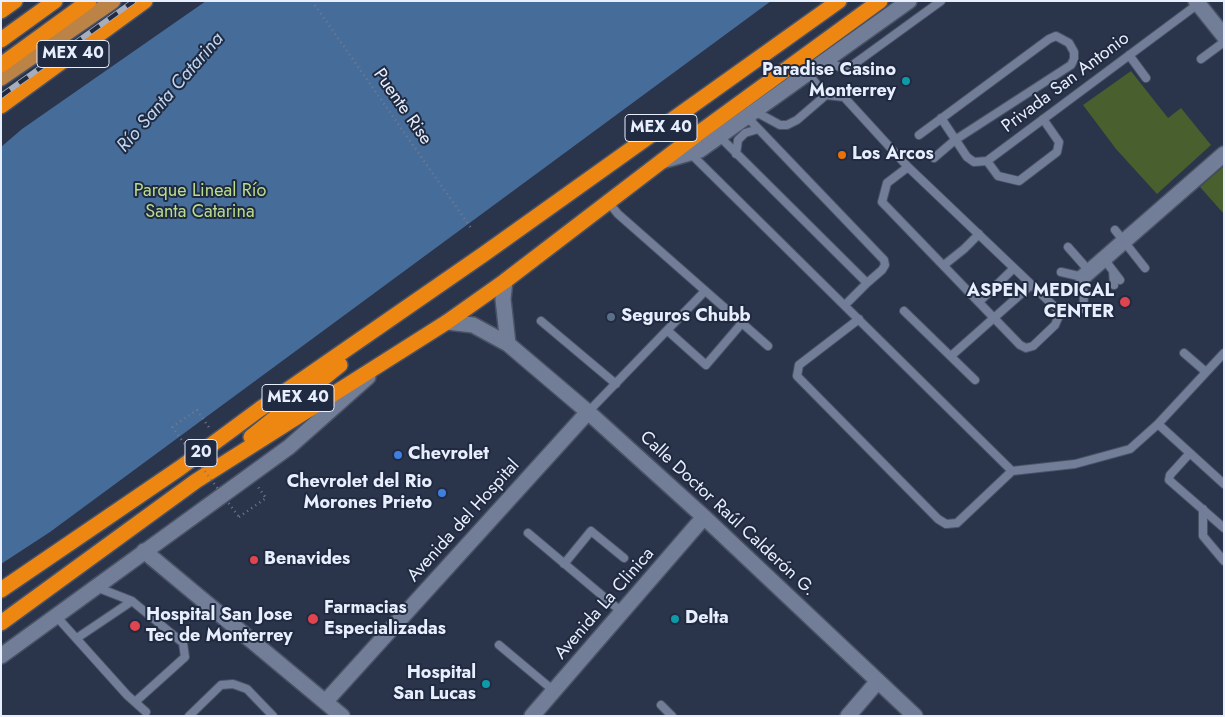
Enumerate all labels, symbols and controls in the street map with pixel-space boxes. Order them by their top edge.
water label: Río Santa Catarina [113,28,229,158]
street label: Privada San Antonio [998,28,1134,138]
road number: MEX 40 [37,41,109,68]
place label: Paradise Casino Monterrey [762,60,896,102]
street label: Puente Rise [368,65,436,149]
marker: Paradise Casino Monterrey [900,75,912,87]
road number: MEX 40 [625,115,697,142]
place label: Los Arcos [852,144,934,166]
marker: Los Arcos [836,149,848,161]
park label: Parque Lineal Río Santa Catarina [134,181,266,223]
place label: ASPEN MEDICAL CENTER [967,281,1114,324]
marker: ASPEN MEDICAL CENTER [1118,295,1132,309]
place label: Seguros Chubb [621,306,751,328]
marker: Seguros Chubb [605,311,617,323]
road number: MEX 40 [262,384,334,412]
street label: Calle Doctor Raúl Calderón G. [635,427,819,601]
road number: 20 [185,439,217,466]
place label: Chevrolet [408,444,489,466]
marker: Chevrolet [392,449,404,461]
street label: Avenida del Hospital [403,455,525,587]
place label: Chevrolet del Rio Morones Prieto [287,472,432,514]
marker: Chevrolet del Rio Morones Prieto [436,487,448,499]
street label: Avenida La Clinica [551,544,659,664]
place label: Benavides [264,549,350,571]
marker: Benavides [248,554,260,566]
place label: Farmacias Especializadas [324,598,446,640]
place label: Hospital San Jose Tec de Monterrey [146,605,293,648]
place label: Delta [685,608,729,630]
marker: Farmacias Especializadas [306,612,320,626]
marker: Delta [669,613,681,625]
marker: Hospital San Jose Tec de Monterrey [128,619,142,633]
place label: Hospital San Lucas [393,663,476,706]
marker: Hospital San Lucas [480,678,492,690]

